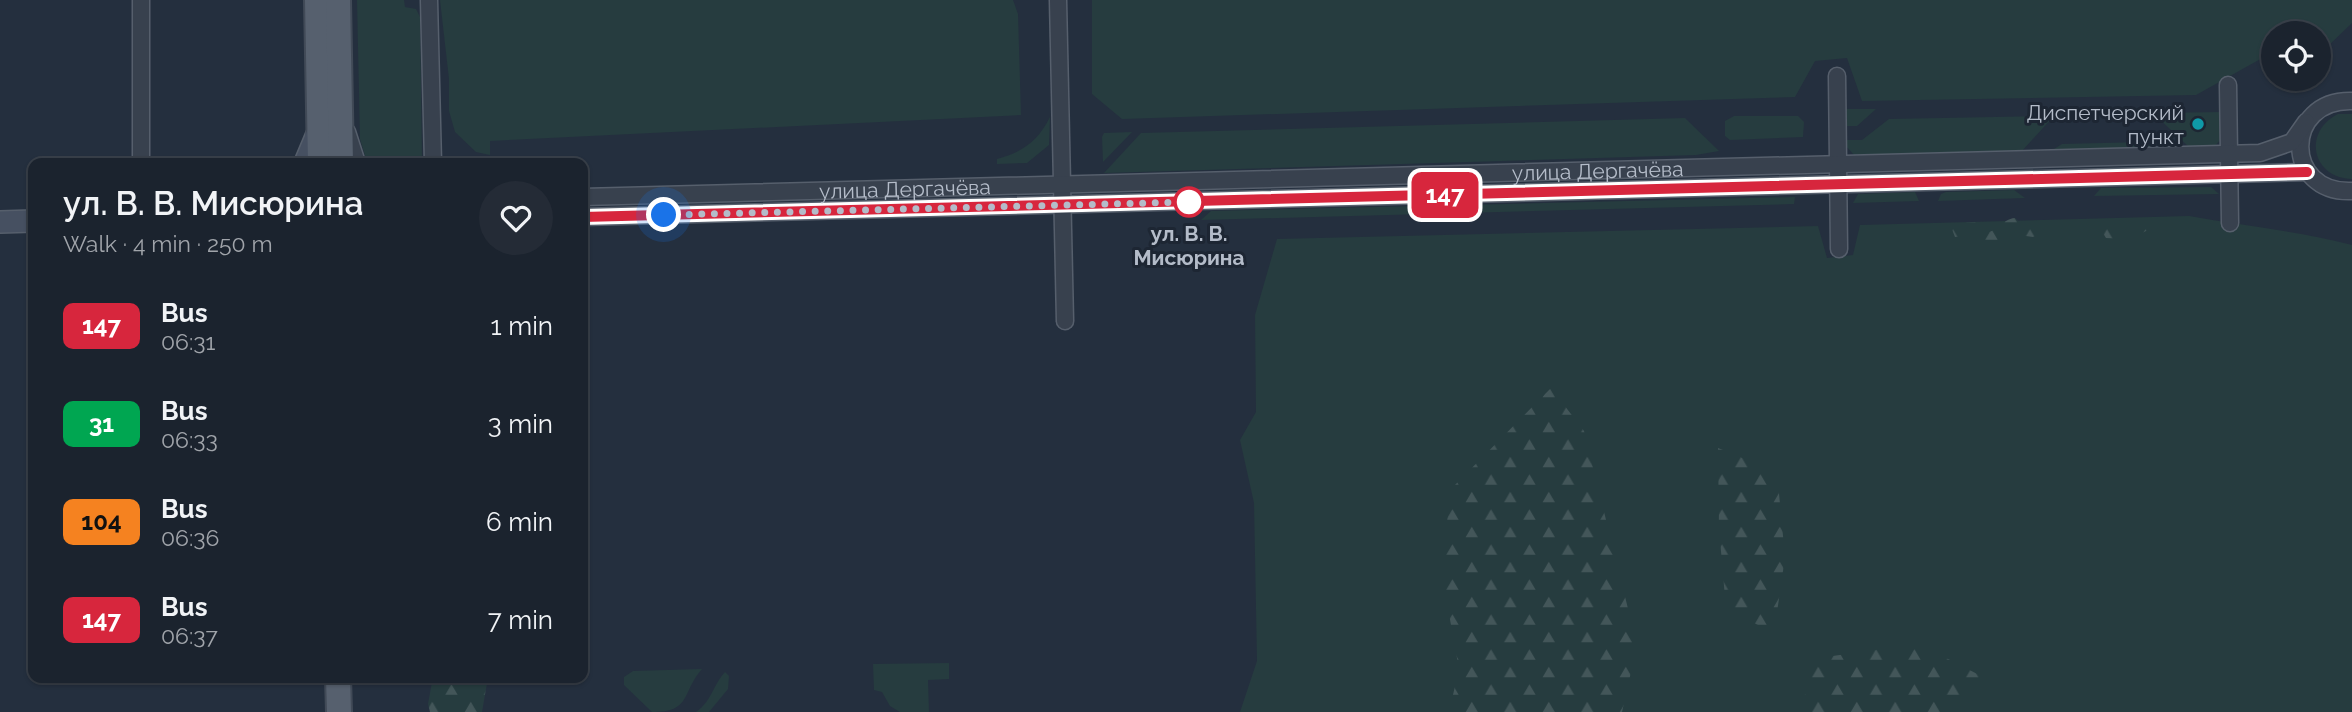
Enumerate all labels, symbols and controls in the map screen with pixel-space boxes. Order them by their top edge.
map controls [2261,21,2331,91]
button: locate [2261,21,2331,91]
place label: Диспетчерский пункт [2026,100,2184,149]
marker: Диспетчерский пункт [2190,116,2206,132]
street label: улица Дергачёва [1512,156,1684,185]
line badge: 147 [1405,172,1485,218]
street label: улица Дергачёва [819,174,991,203]
text: 147 [1425,180,1465,209]
button: heart [479,181,553,255]
text: ул. В. В. Мисюрина [63,184,363,223]
marker: ул. В. В. Мисюрина [1174,187,1204,217]
your location [646,197,681,232]
place label: ул. В. В. Мисюрина [1133,221,1245,270]
text: Walk · 4 min · 250 m [63,230,273,257]
text: Bus [161,298,208,328]
text: 147 [82,311,121,340]
text: 1 min [491,311,553,341]
text: 06:31 [161,328,215,355]
text: Bus [161,396,208,426]
text: 31 [89,409,114,438]
text: 3 min [488,409,553,439]
text: 06:33 [161,426,218,453]
text: Bus [161,494,208,524]
text: 104 [81,507,122,536]
text: 6 min [486,507,553,537]
text: 06:36 [161,524,219,551]
text: Bus [161,592,208,622]
text: 147 [82,605,121,634]
text: 7 min [488,605,553,635]
text: 06:37 [161,622,218,649]

